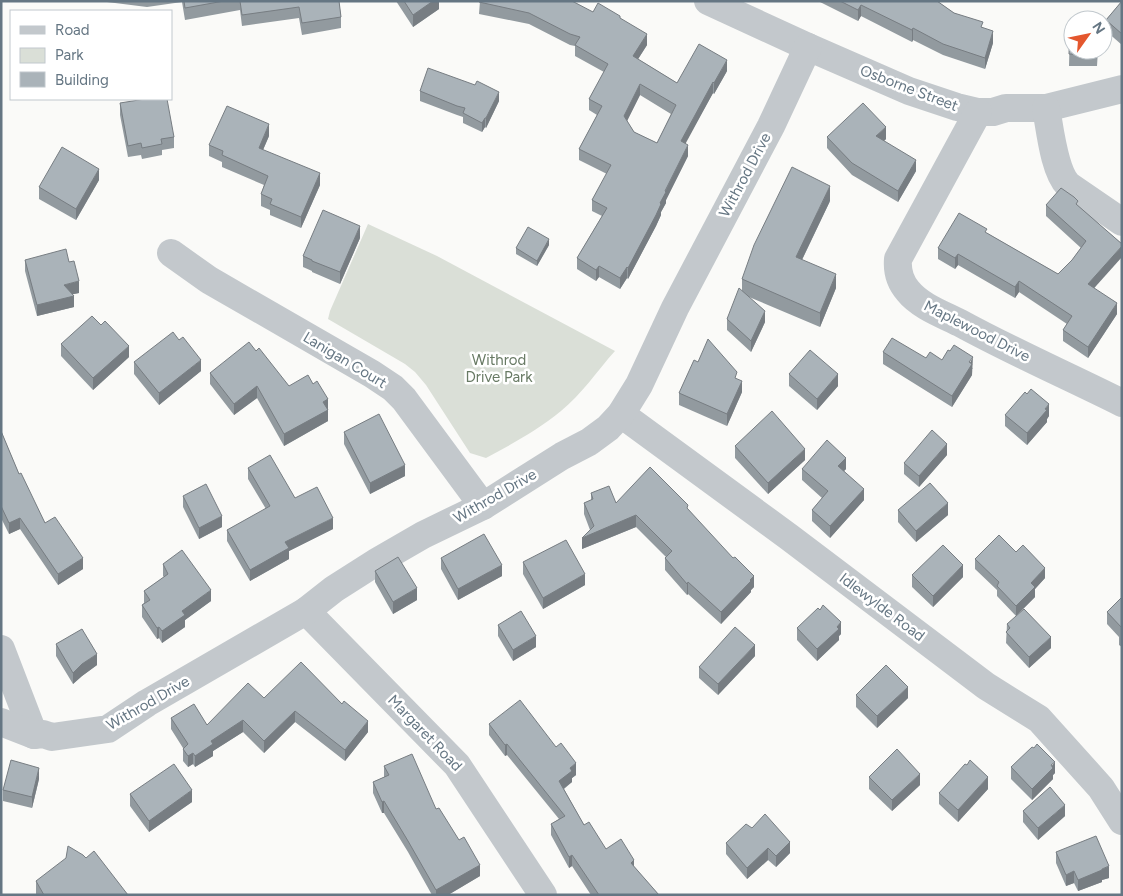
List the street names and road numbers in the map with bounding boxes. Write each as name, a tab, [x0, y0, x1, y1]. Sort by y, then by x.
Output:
street label: Osborne Street	[857, 61, 961, 115]
street label: Withrod Drive	[715, 130, 775, 220]
street label: Maplewood Drive	[921, 296, 1033, 366]
street label: Lanigan Court	[300, 328, 390, 392]
street label: Withrod Drive	[450, 465, 540, 527]
street label: Idlewylde Road	[836, 569, 928, 645]
street label: Withrod Drive	[103, 672, 193, 734]
street label: Margaret Road	[384, 691, 466, 775]

